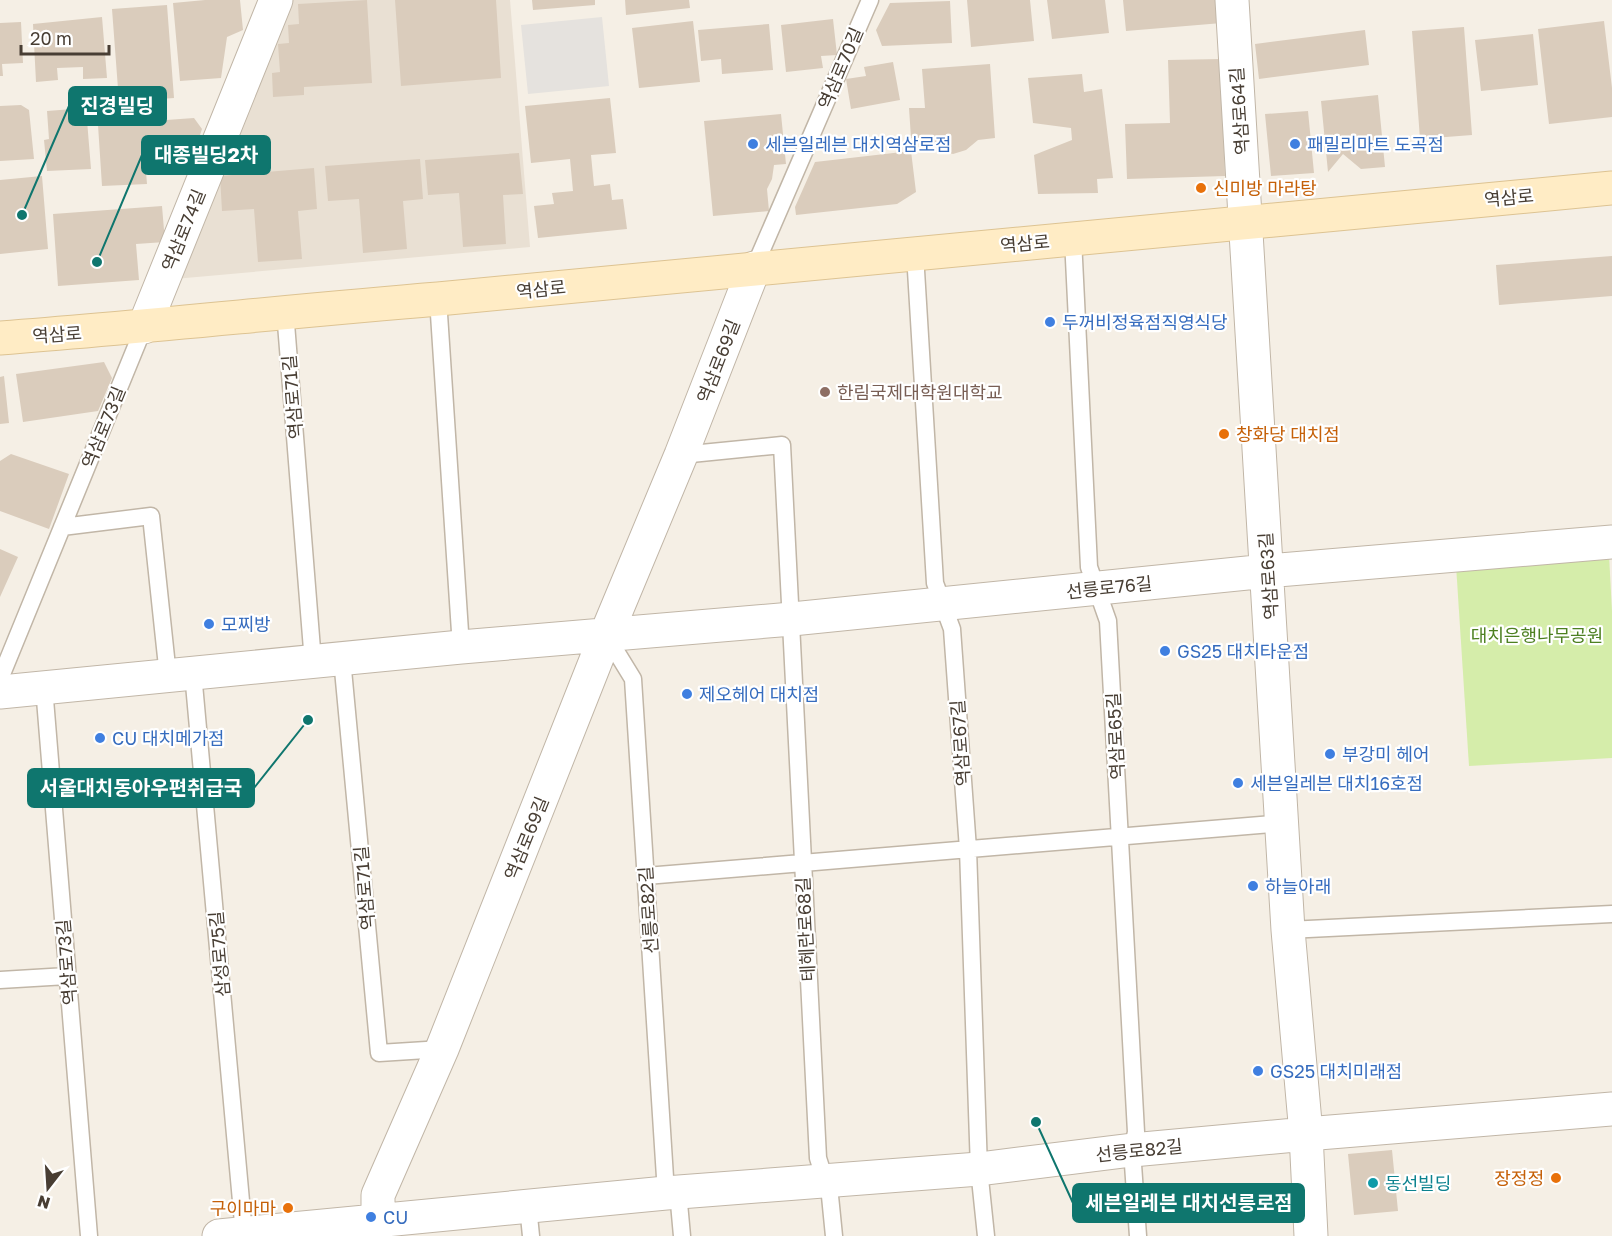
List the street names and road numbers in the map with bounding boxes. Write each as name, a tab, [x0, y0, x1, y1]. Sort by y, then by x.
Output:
street label: 역삼로70길	[813, 24, 867, 112]
street label: 역삼로64길	[1225, 66, 1253, 156]
street label: 역삼로	[1483, 184, 1535, 210]
street label: 역삼로74길	[157, 186, 209, 274]
street label: 역삼로	[999, 230, 1051, 256]
street label: 역삼로	[515, 275, 567, 303]
street label: 역삼로69길	[692, 316, 744, 406]
street label: 역삼로	[31, 321, 83, 347]
street label: 역삼로71길	[277, 354, 307, 440]
street label: 역삼로73길	[77, 383, 129, 471]
street label: 역삼로63길	[1254, 532, 1282, 620]
street label: 선릉로76길	[1065, 572, 1153, 602]
street label: 역삼로65길	[1102, 692, 1128, 780]
street label: 역삼로67길	[946, 699, 974, 787]
street label: 역삼로69길	[499, 793, 553, 883]
street label: 역삼로71길	[349, 845, 379, 931]
street label: 선릉로82길	[634, 866, 662, 954]
street label: 테헤란로68길	[791, 876, 819, 982]
street label: 삼성로75길	[204, 910, 234, 998]
street label: 역삼로73길	[51, 918, 81, 1006]
street label: 선릉로82길	[1094, 1134, 1184, 1166]

